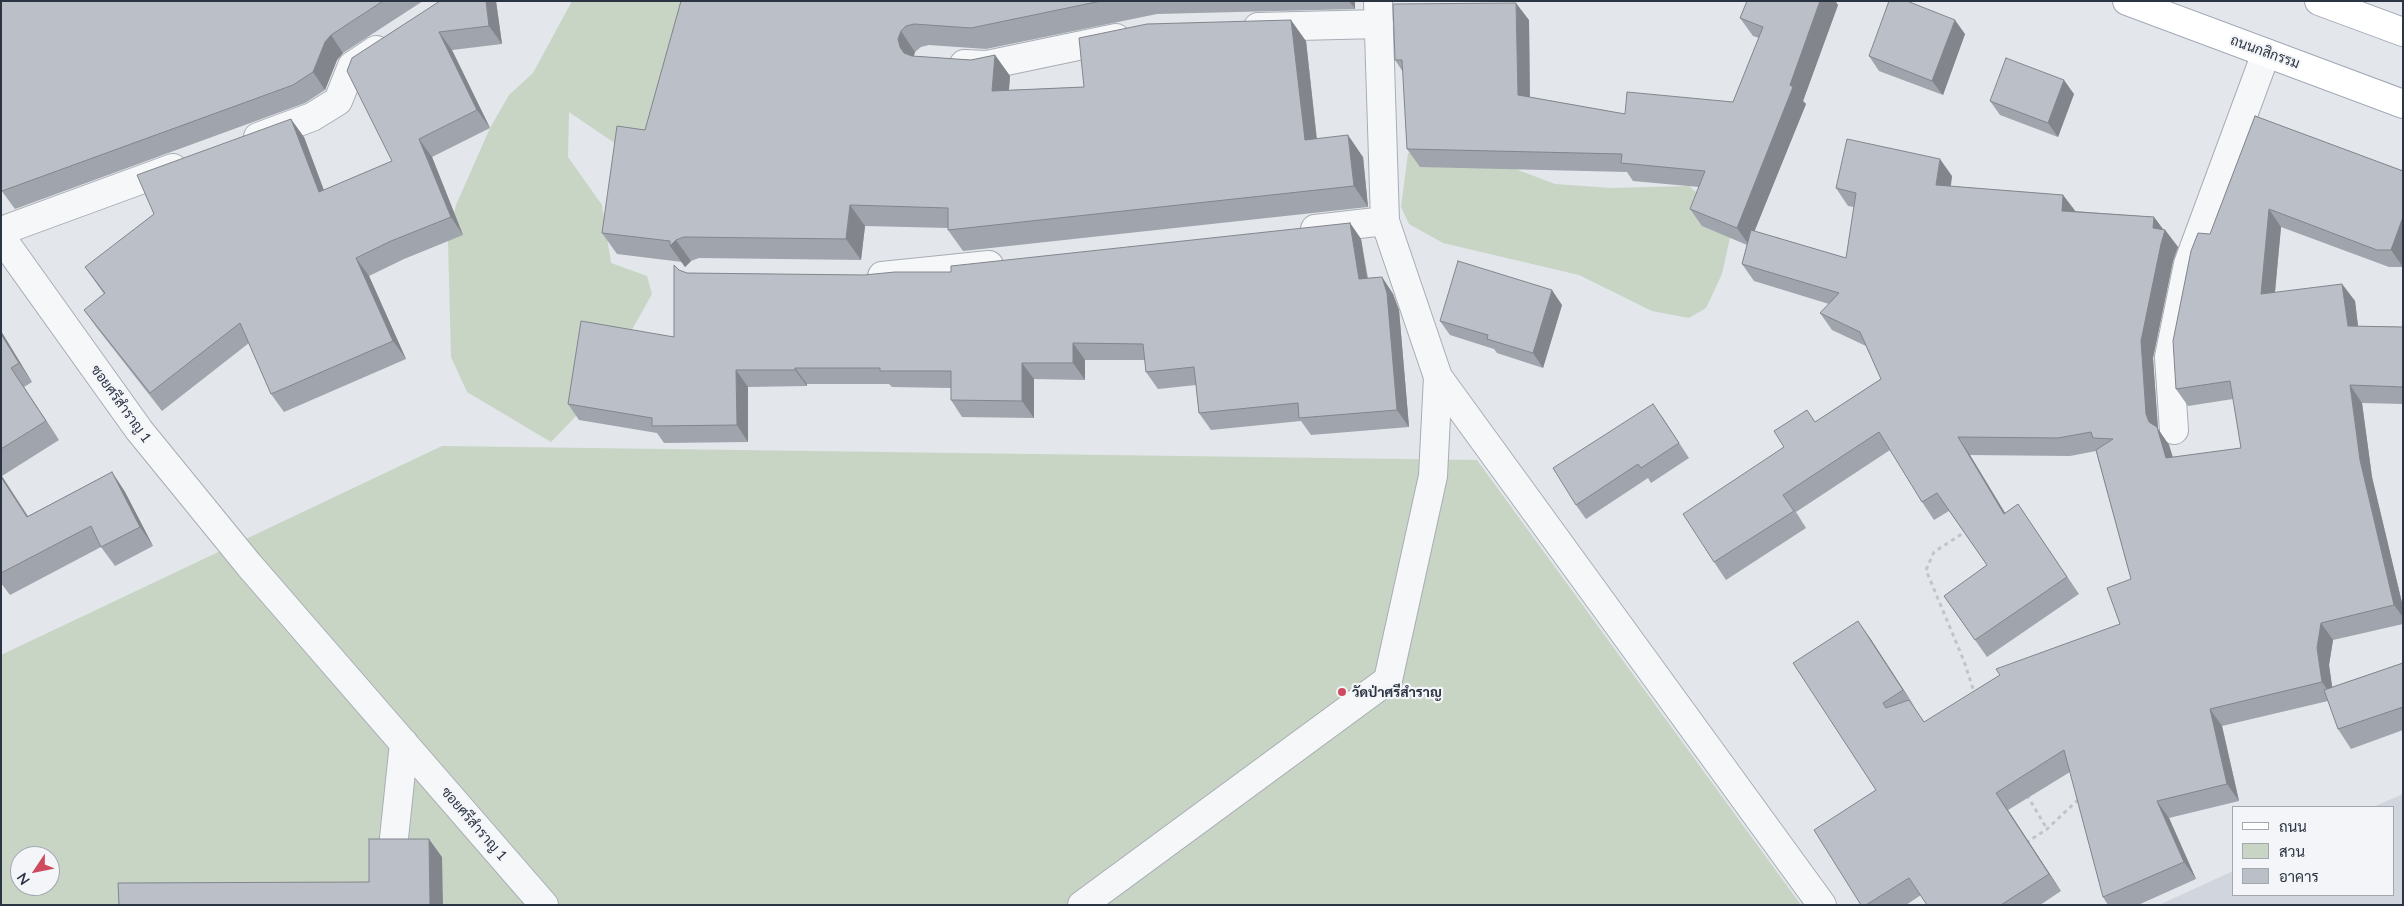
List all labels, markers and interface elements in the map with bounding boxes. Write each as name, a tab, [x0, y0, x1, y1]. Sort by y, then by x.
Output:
street label: ถนนกสิกรรม	[2228, 32, 2302, 72]
street label: ซอยศรีสำราญ 1	[87, 362, 155, 446]
place label: วัดป่าศรีสำราญ	[1352, 684, 1442, 700]
marker: วัดป่าศรีสำราญ	[1336, 686, 1348, 698]
street label: ซอยศรีสำราญ 1	[438, 784, 510, 864]
legend	[2232, 806, 2394, 896]
text: ถนน	[2279, 817, 2307, 835]
text: สวน	[2279, 842, 2305, 860]
north arrow	[10, 846, 60, 896]
text: อาคาร	[2279, 867, 2319, 885]
text: N	[13, 870, 33, 888]

